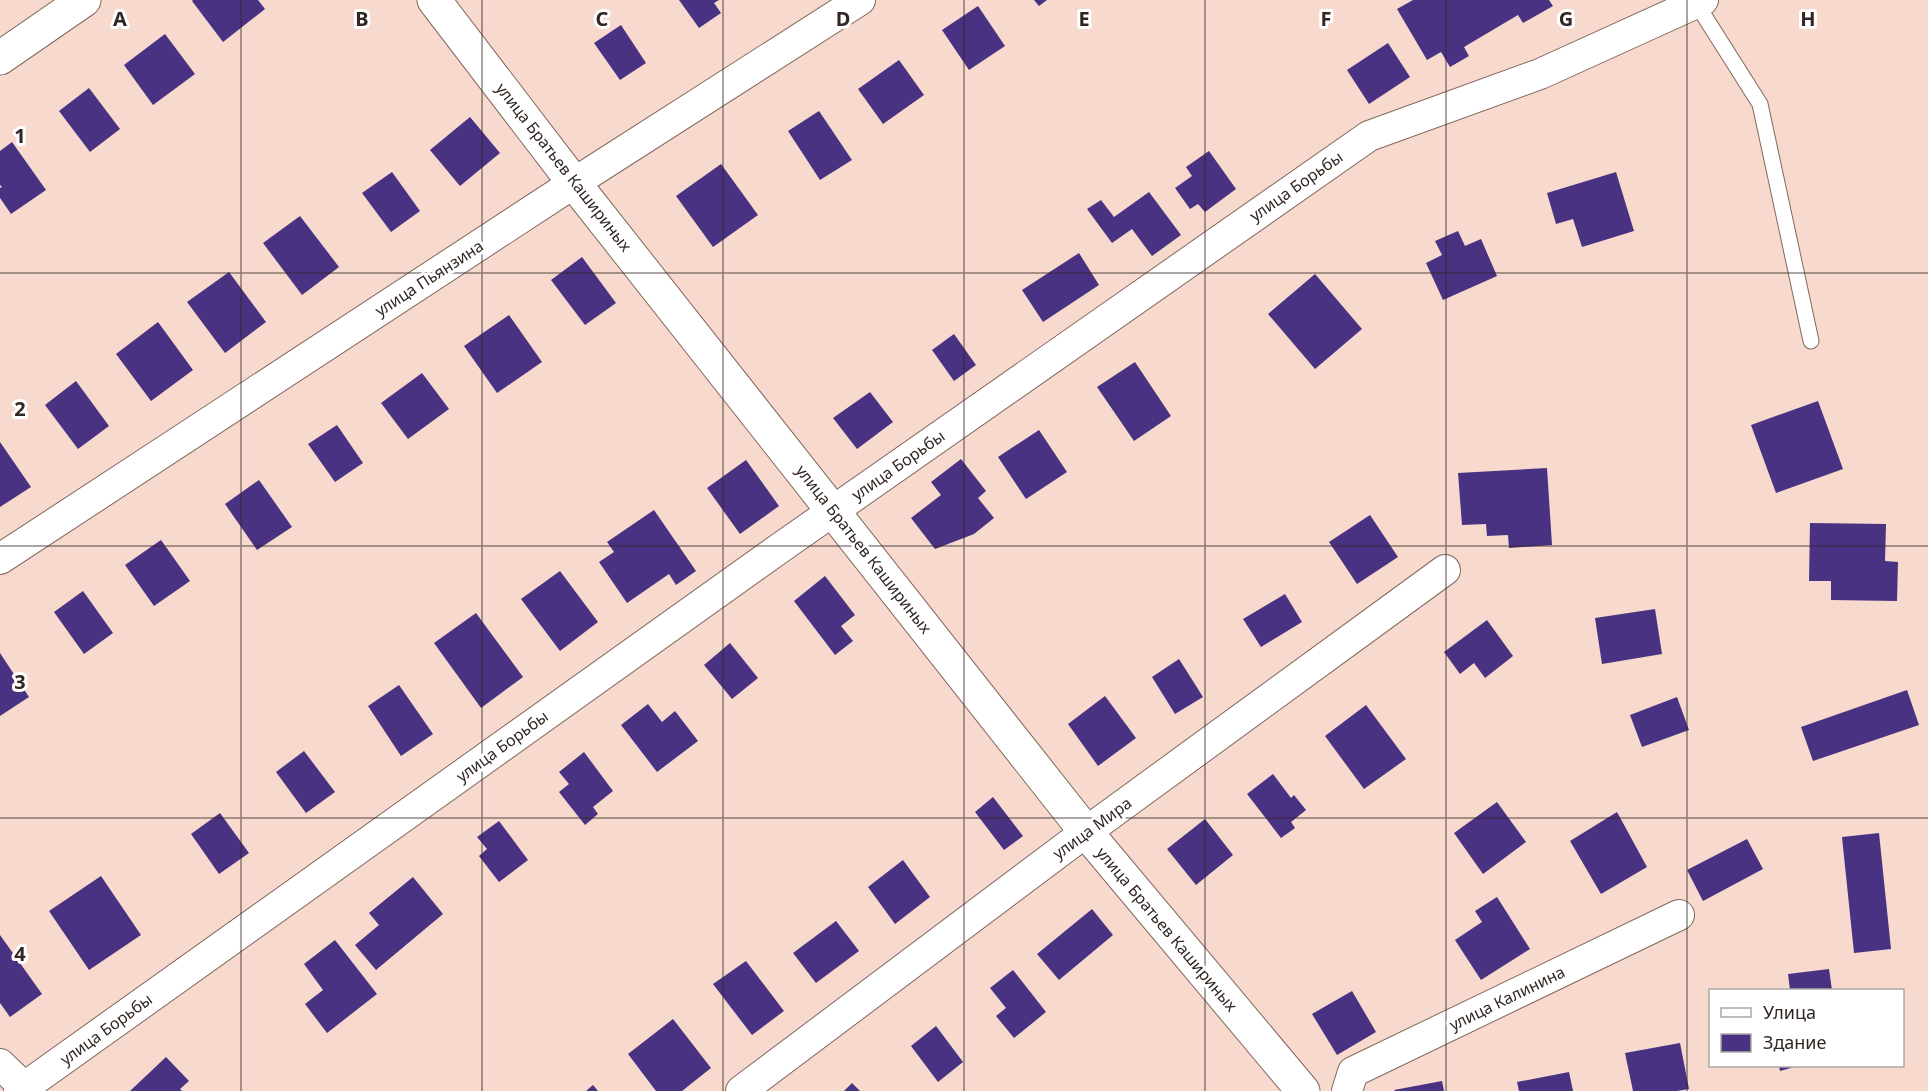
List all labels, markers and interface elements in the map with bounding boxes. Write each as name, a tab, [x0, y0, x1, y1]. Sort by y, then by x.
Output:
text: A	[113, 5, 127, 32]
text: B	[355, 5, 369, 32]
text: C	[596, 5, 609, 32]
text: D	[836, 5, 850, 32]
text: E	[1078, 5, 1090, 32]
text: F	[1321, 5, 1331, 32]
text: G	[1559, 5, 1573, 32]
text: H	[1800, 5, 1816, 32]
street label: улица Братьев Кашириных	[491, 78, 637, 257]
text: 1	[14, 122, 26, 149]
street label: улица Борьбы	[1245, 146, 1347, 226]
street label: улица Пьянзина	[371, 235, 487, 321]
text: 2	[14, 395, 26, 422]
street label: улица Борьбы	[847, 425, 949, 505]
street label: улица Братьев Кашириных	[791, 460, 937, 639]
text: 3	[14, 668, 26, 695]
street label: улица Борьбы	[451, 705, 553, 787]
street label: улица Мира	[1048, 792, 1136, 864]
street label: улица Братьев Кашириных	[1091, 842, 1243, 1017]
text: 4	[14, 940, 26, 967]
street label: улица Калинина	[1446, 960, 1568, 1036]
street label: улица Борьбы	[55, 988, 157, 1070]
legend	[1709, 989, 1904, 1067]
text: Улица	[1763, 1000, 1816, 1024]
text: Здание	[1763, 1030, 1827, 1054]

